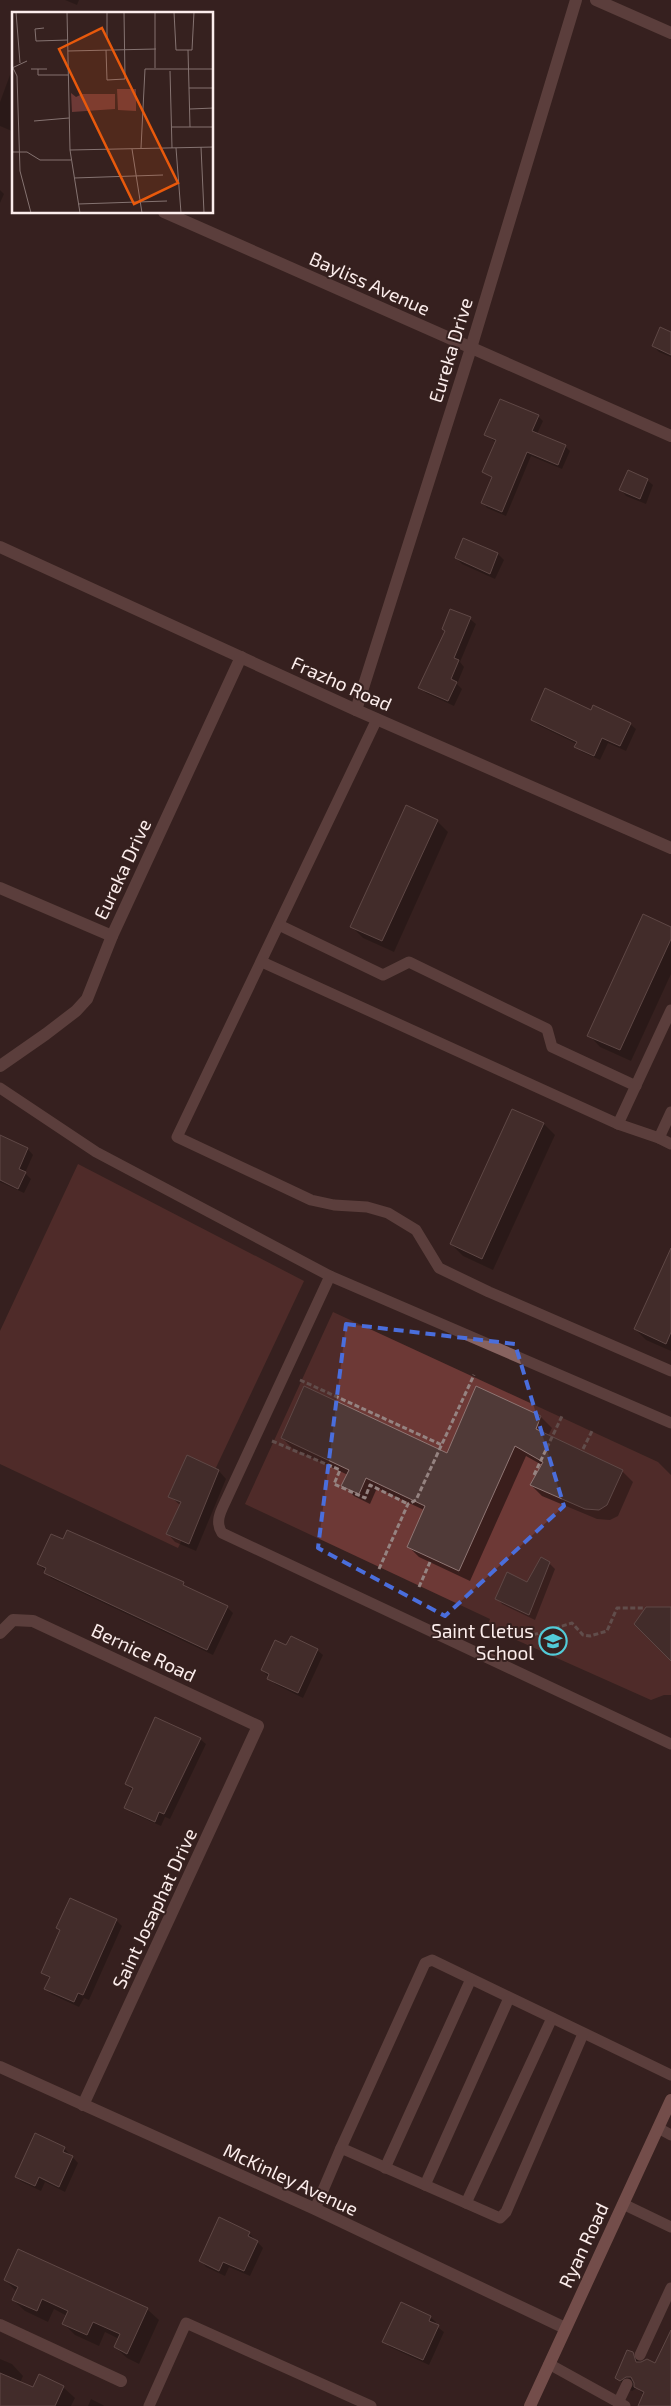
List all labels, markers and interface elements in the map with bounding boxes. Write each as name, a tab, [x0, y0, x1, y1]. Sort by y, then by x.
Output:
inset map	[12, 12, 214, 214]
street label: Bayliss Avenue	[306, 246, 434, 320]
street label: Eureka Drive	[423, 295, 477, 405]
street label: Frazho Road	[288, 651, 396, 715]
street label: Eureka Drive	[89, 815, 155, 923]
street label: Bernice Road	[88, 1618, 200, 1686]
place label: Saint Cletus School	[431, 1619, 534, 1664]
school or university icon: Saint Cletus School	[538, 1626, 568, 1656]
street label: Saint Josaphat Drive	[107, 1824, 201, 1992]
street label: McKinley Avenue	[220, 2138, 362, 2220]
street label: Ryan Road	[553, 2199, 613, 2291]

